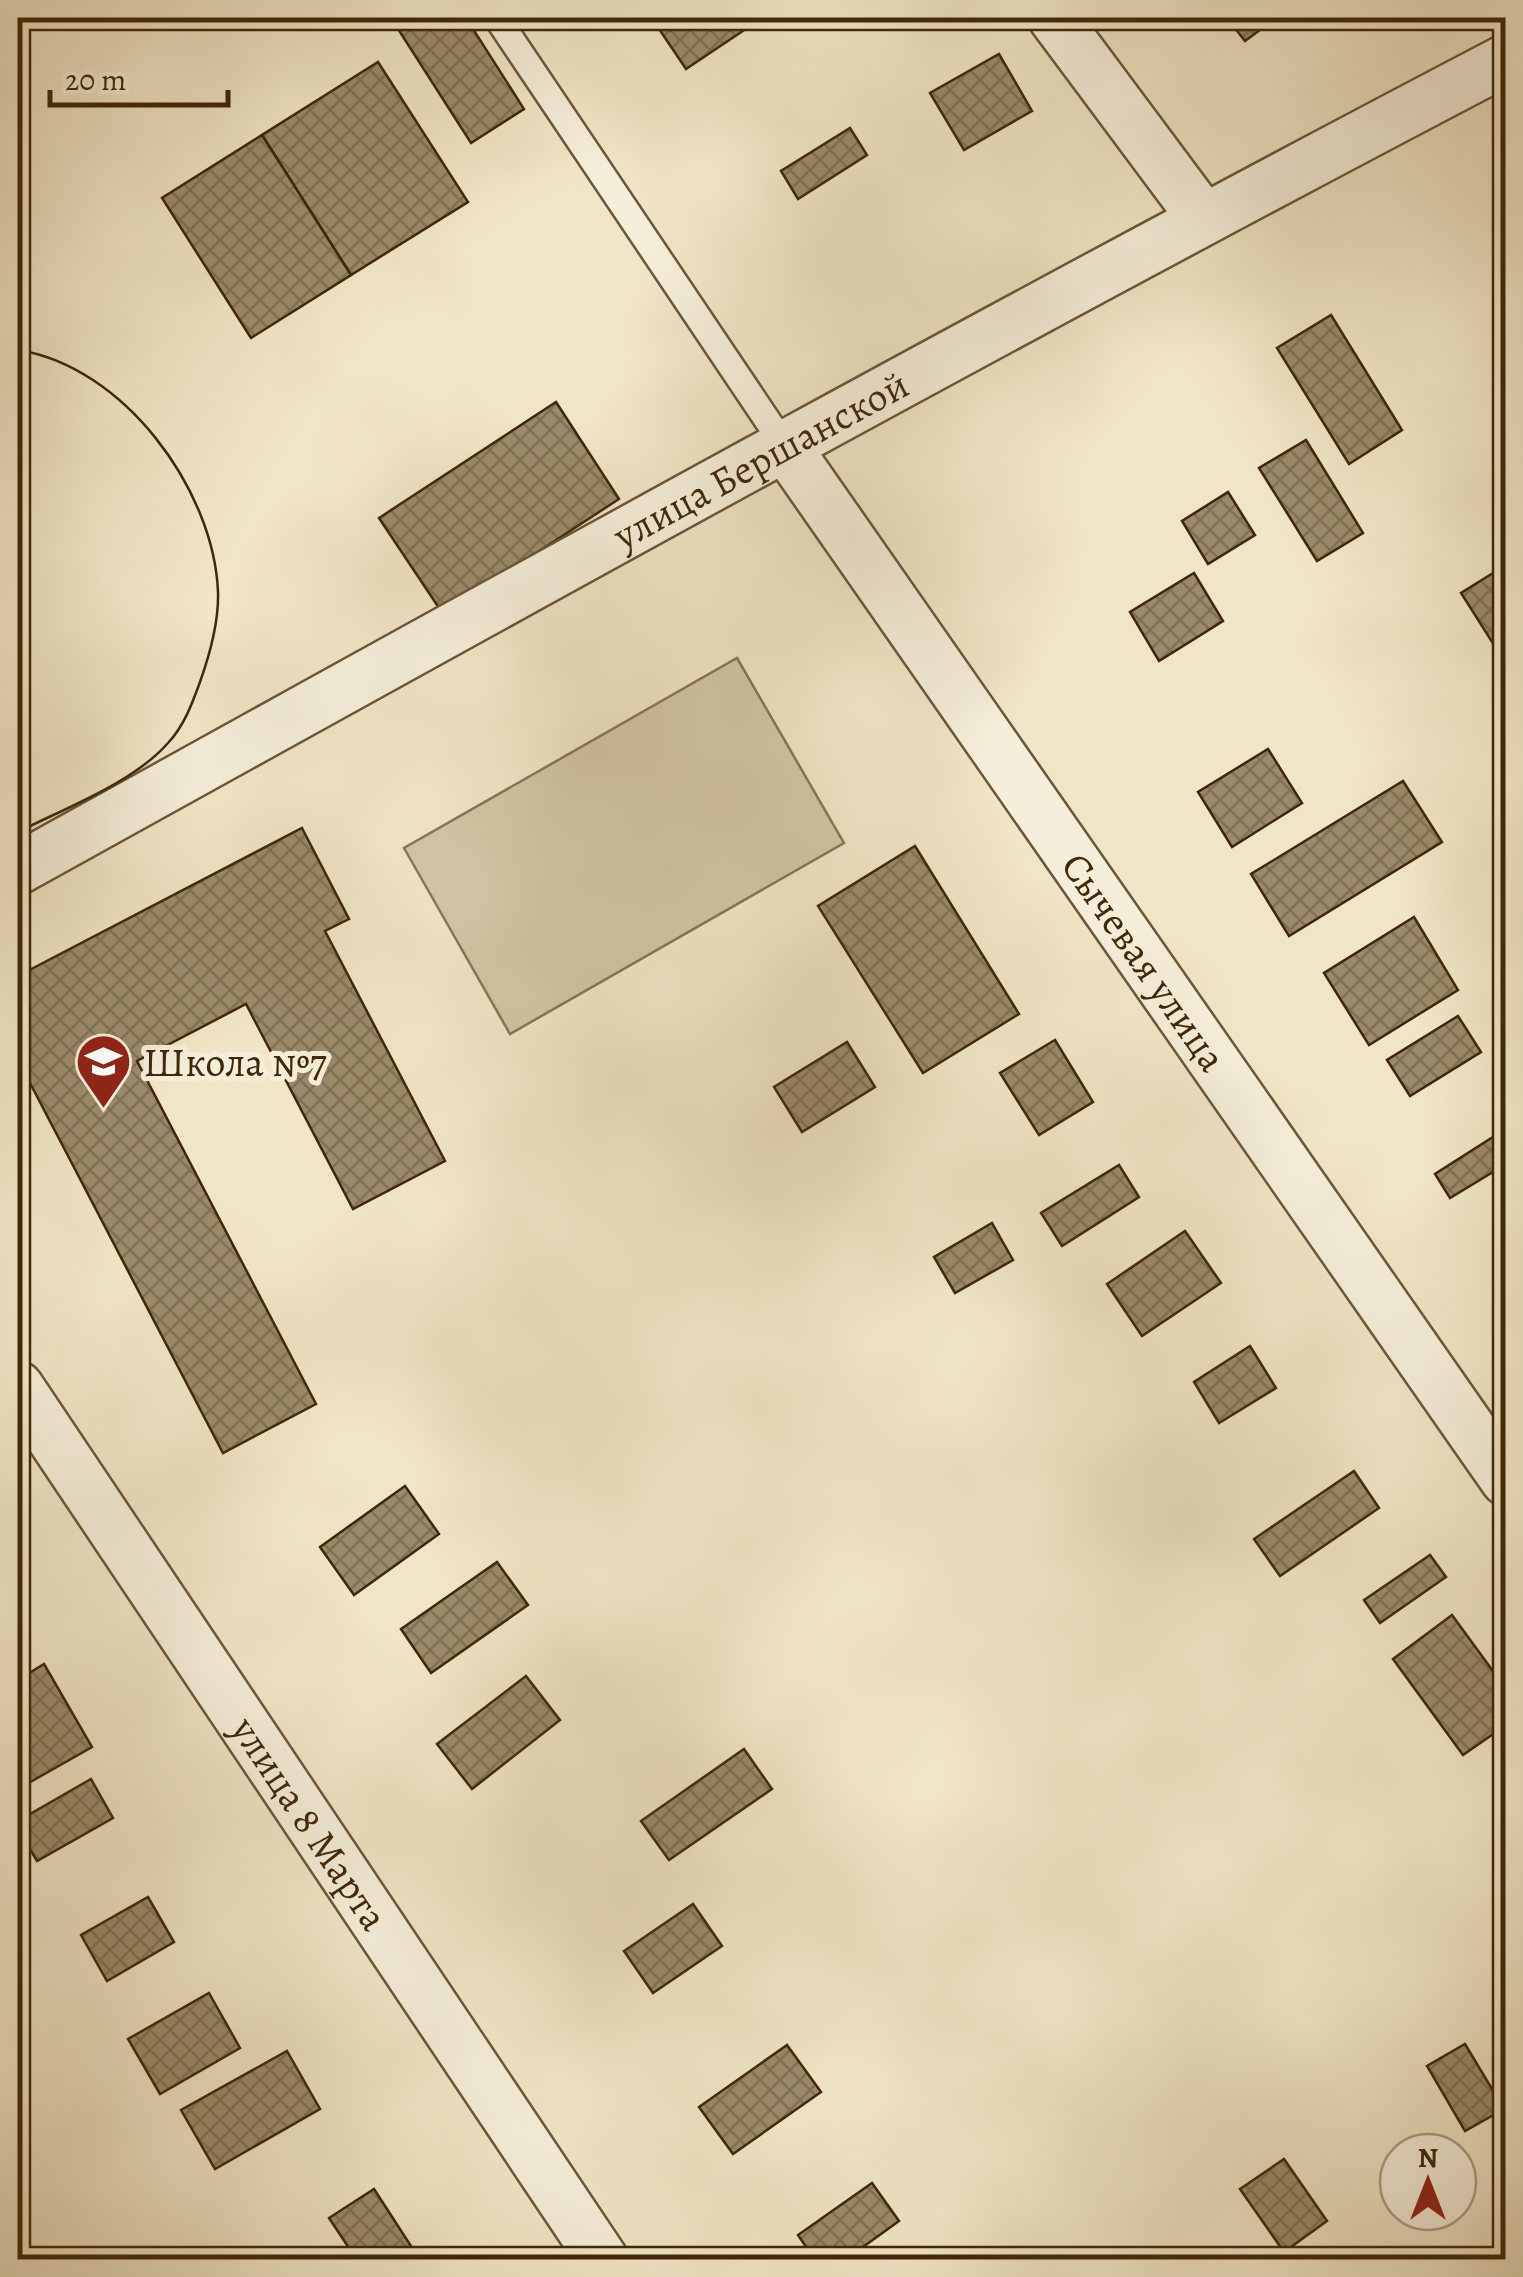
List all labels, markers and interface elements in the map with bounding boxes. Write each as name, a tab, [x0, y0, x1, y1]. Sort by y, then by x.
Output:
scale bar	[50, 45, 228, 107]
text: 20 m	[65, 60, 126, 100]
street label: улица Бершанской	[602, 357, 918, 563]
street label: Сычевая улица	[1049, 841, 1240, 1083]
school or university icon: Школа №7	[74, 1032, 134, 1111]
place label: Школа №7	[143, 1035, 327, 1090]
street label: улица 8 Марта	[218, 1705, 402, 1941]
north arrow	[1378, 2132, 1478, 2232]
text: N	[1418, 2139, 1438, 2177]

